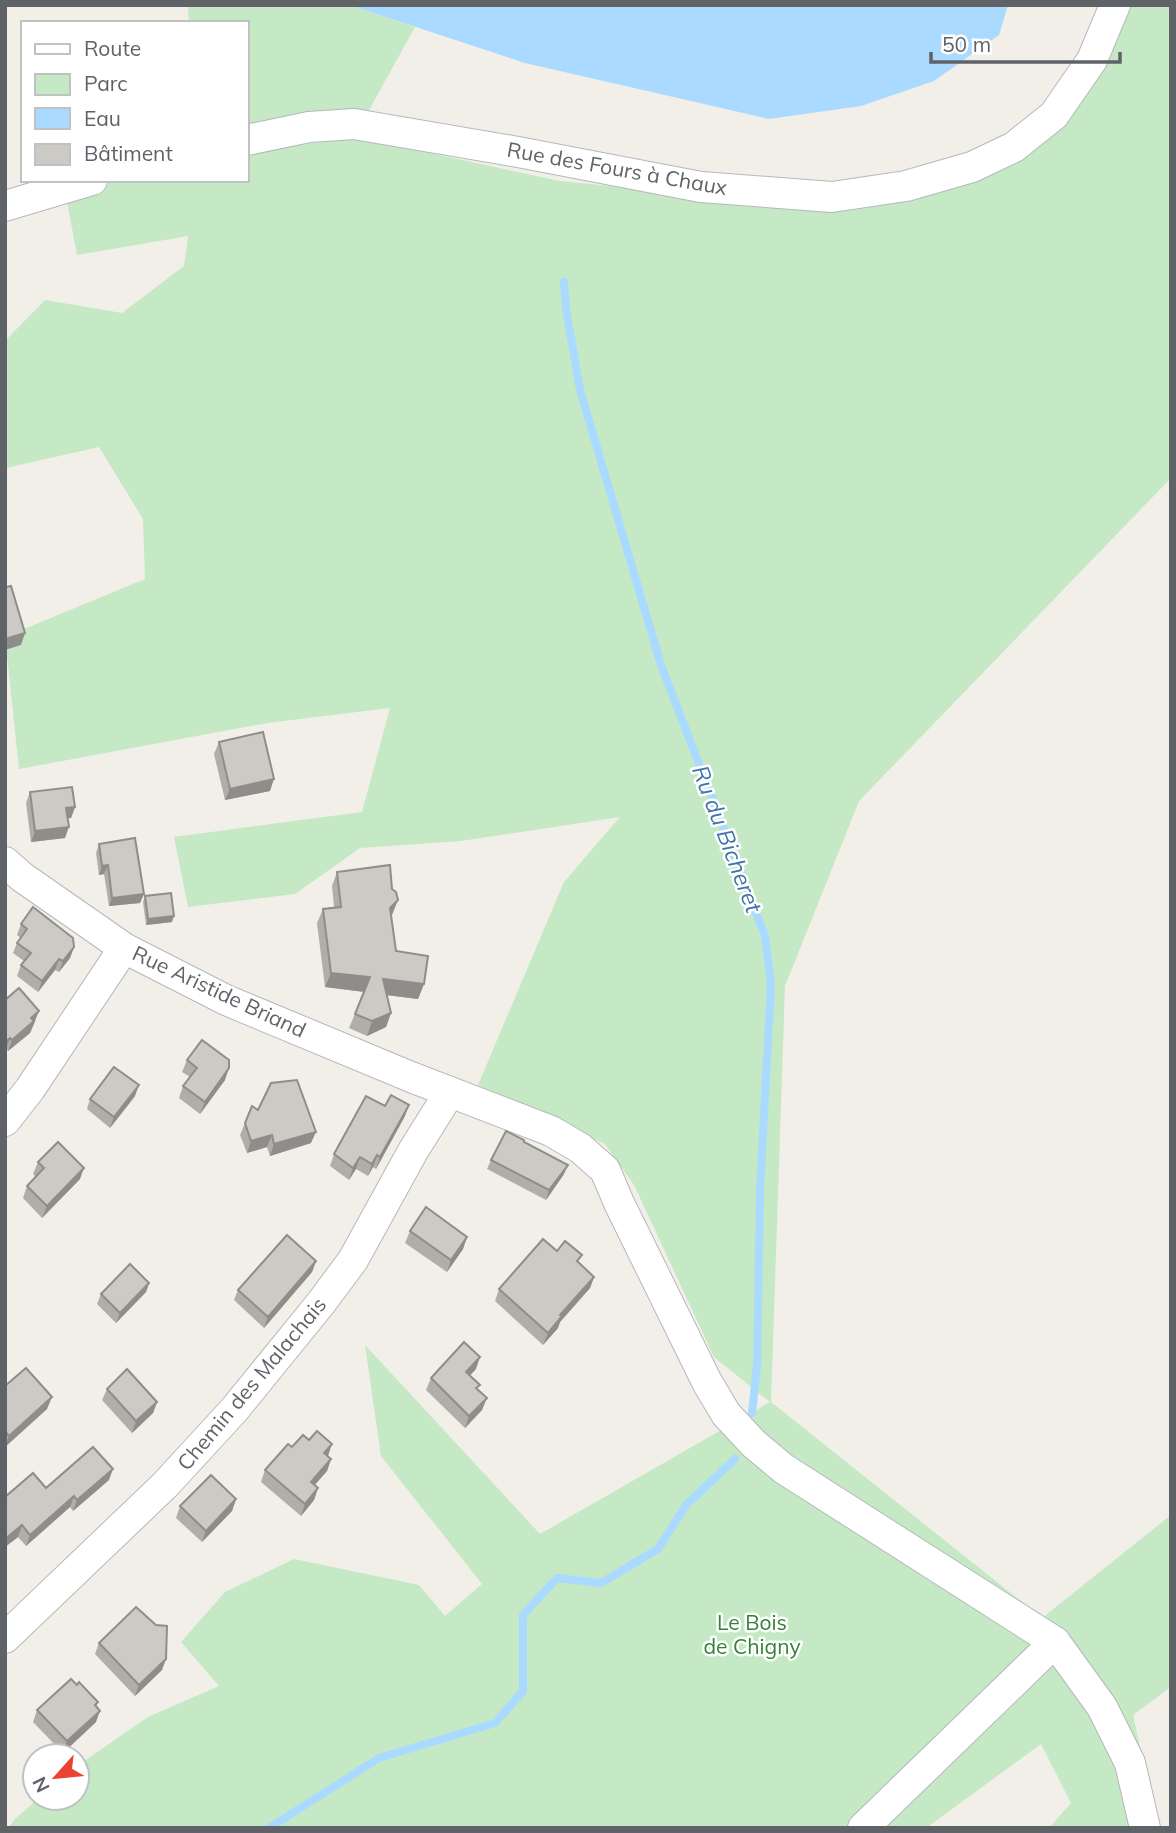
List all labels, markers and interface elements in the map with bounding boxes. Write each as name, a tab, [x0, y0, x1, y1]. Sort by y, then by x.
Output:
legend	[21, 21, 248, 182]
scale bar	[931, 21, 1120, 65]
text: 50 m	[942, 31, 991, 57]
text: Route	[84, 35, 141, 61]
text: Parc	[84, 70, 128, 96]
text: Eau	[84, 105, 121, 131]
street label: Rue des Fours à Chaux	[505, 136, 729, 200]
text: Bâtiment	[84, 140, 173, 166]
water label: Ru du Bicheret	[686, 761, 769, 917]
street label: Rue Aristide Briand	[129, 940, 310, 1043]
street label: Chemin des Malachais	[171, 1291, 331, 1475]
park label: Le Bois de Chigny	[703, 1609, 801, 1659]
north arrow	[21, 1742, 91, 1812]
text: N	[27, 1773, 55, 1797]

